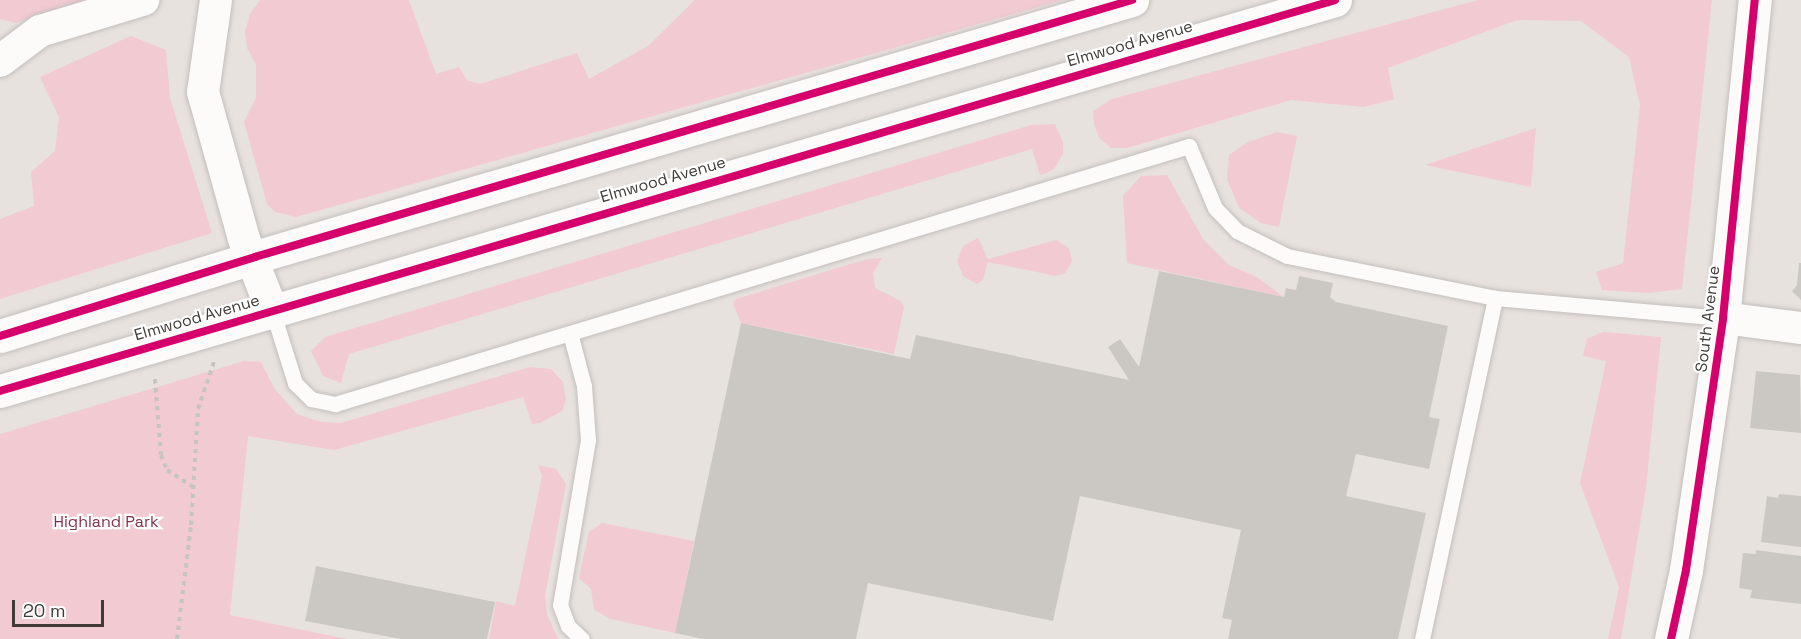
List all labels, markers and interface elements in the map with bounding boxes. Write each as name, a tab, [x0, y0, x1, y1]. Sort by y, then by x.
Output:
street label: Elmwood Avenue	[1065, 17, 1195, 71]
street label: Elmwood Avenue	[598, 153, 728, 207]
street label: South Avenue	[1692, 265, 1724, 373]
street label: Elmwood Avenue	[132, 291, 262, 345]
park label: Highland Park	[53, 512, 159, 532]
scale bar	[15, 588, 106, 626]
text: 20 m	[23, 599, 66, 622]

